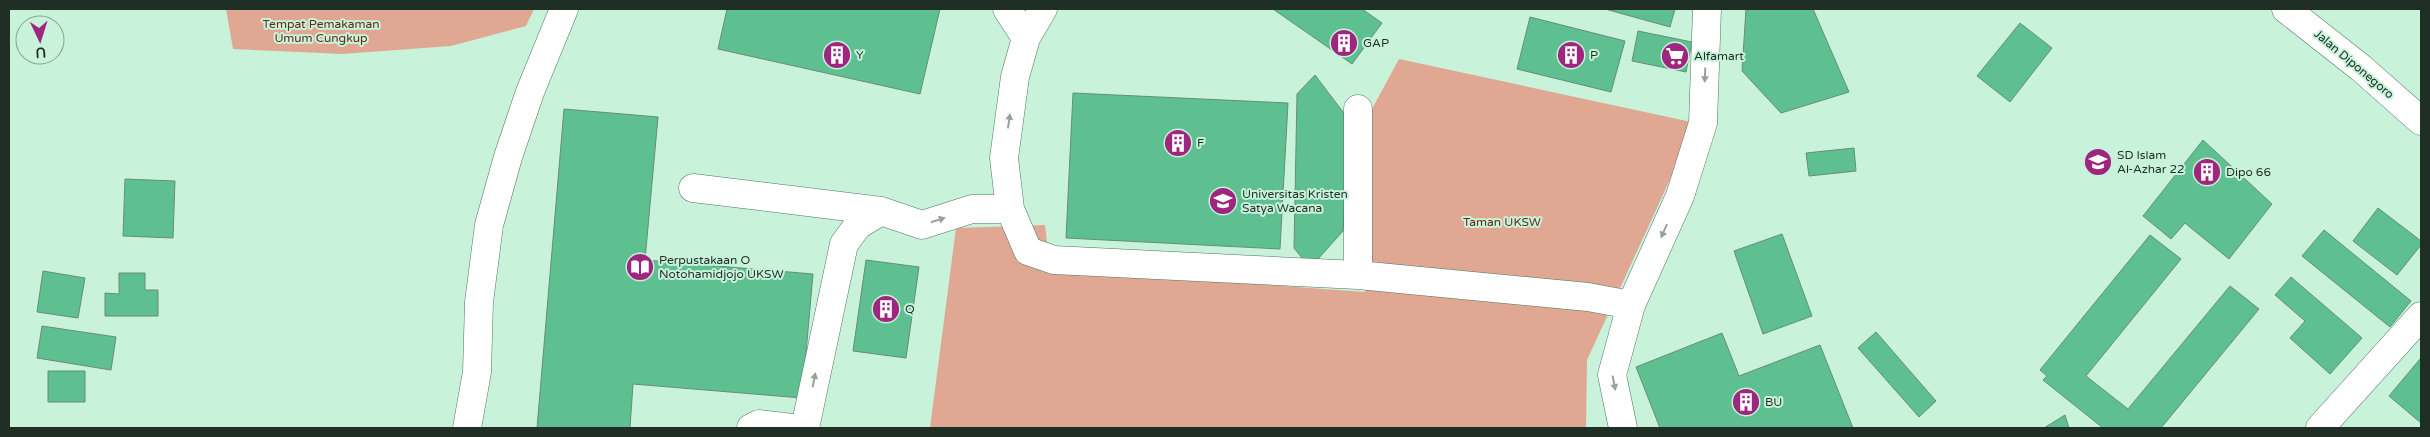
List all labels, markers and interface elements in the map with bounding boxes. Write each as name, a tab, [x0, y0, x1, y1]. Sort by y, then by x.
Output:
north arrow	[15, 15, 65, 65]
park label: Tempat Pemakaman Umum Cungkup	[263, 17, 379, 45]
street label: Jalan Diponegoro	[2311, 27, 2397, 101]
building icon: GAP	[1329, 28, 1359, 58]
place label: GAP	[1363, 36, 1389, 50]
building icon: Y	[822, 40, 852, 70]
building icon: P	[1556, 40, 1586, 70]
supermarket icon: Alfamart	[1660, 41, 1690, 71]
text: U	[35, 44, 47, 61]
place label: Y	[856, 48, 864, 62]
place label: P	[1590, 48, 1598, 62]
place label: Alfamart	[1694, 49, 1744, 63]
one-way arrow	[1700, 67, 1708, 83]
one-way arrow	[1005, 113, 1013, 129]
building icon: F	[1163, 128, 1193, 158]
place label: F	[1197, 136, 1204, 150]
school or university icon: SD Islam Al-Azhar 22	[2083, 147, 2113, 177]
place label: SD Islam Al-Azhar 22	[2117, 148, 2185, 176]
building icon: Dipo 66	[2192, 157, 2222, 187]
place label: Dipo 66	[2226, 165, 2271, 179]
school or university icon: Universitas Kristen Satya Wacana	[1208, 186, 1238, 216]
place label: Universitas Kristen Satya Wacana	[1242, 187, 1348, 215]
one-way arrow	[930, 215, 945, 223]
park label: Taman UKSW	[1463, 215, 1541, 229]
one-way arrow	[1660, 224, 1668, 238]
library icon: Perpustakaan O Notohamidjojo UKSW	[625, 252, 655, 282]
place label: Perpustakaan O Notohamidjojo UKSW	[659, 253, 784, 281]
building icon: Q	[871, 294, 901, 324]
place label: Q	[905, 302, 915, 316]
one-way arrow	[810, 373, 818, 388]
one-way arrow	[1610, 376, 1618, 391]
building icon: BU	[1731, 387, 1761, 417]
place label: BU	[1765, 395, 1782, 409]

